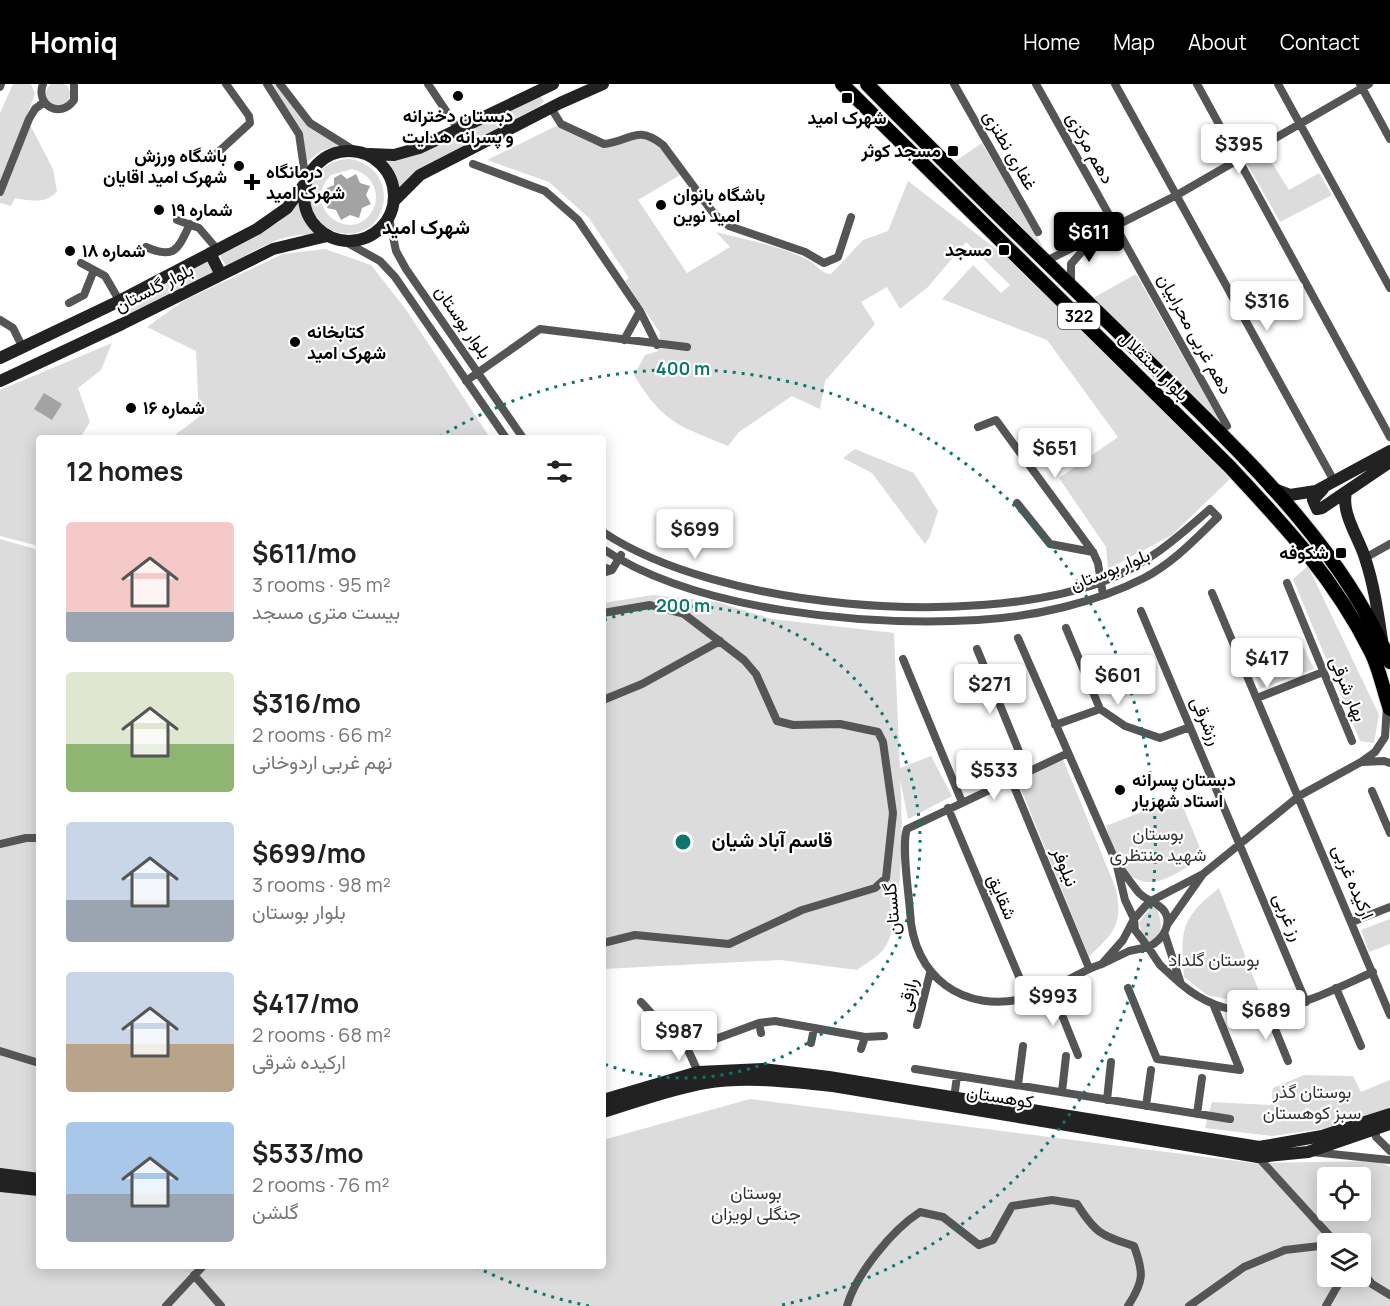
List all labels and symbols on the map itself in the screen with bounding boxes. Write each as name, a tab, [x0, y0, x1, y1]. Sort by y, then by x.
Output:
marker: دبستان دخترانه و پسرانه هدایت	[451, 89, 465, 103]
marker: شهرک امید	[840, 91, 854, 105]
place label: دبستان دخترانه و پسرانه هدایت	[402, 103, 514, 149]
place label: شهرک امید	[807, 105, 887, 129]
street label: غفاری نطنزی	[978, 105, 1043, 194]
street label: دهم مرکزی	[1060, 107, 1120, 188]
pin: $395	[1203, 124, 1275, 175]
place label: مسجد کوثر	[860, 138, 941, 162]
place label: باشگاه ورزش شهرک امید اقایان	[103, 143, 227, 188]
marker: مسجد کوثر	[946, 144, 960, 158]
marker: باشگاه ورزش شهرک امید اقایان	[232, 159, 246, 173]
place label: درمانگاه شهرک امید	[266, 159, 345, 204]
marker: درمانگاه شهرک امید	[243, 173, 261, 191]
place label: باشگاه بانوان امید نوین	[673, 182, 765, 227]
place label: شماره ۱۹	[171, 197, 233, 221]
marker: باشگاه بانوان امید نوین	[654, 198, 668, 212]
marker: شماره ۱۹	[152, 203, 166, 217]
pin: $611	[1053, 212, 1125, 263]
district label: شهرک امید	[382, 213, 470, 240]
place label: مسجد	[945, 237, 992, 261]
place label: شماره ۱۸	[82, 238, 146, 262]
marker: مسجد	[997, 243, 1011, 257]
marker: شماره ۱۸	[63, 244, 77, 258]
street label: بلوار گلستان	[110, 257, 197, 317]
street label: دهم غربی محرابیان	[1152, 269, 1239, 399]
street label: بلوار بوستان	[430, 280, 498, 363]
pin: $316	[1231, 281, 1303, 332]
road number: 322	[1058, 303, 1100, 329]
place label: کتابخانه شهرک امید	[307, 319, 386, 364]
street label: بلوار استقلال	[1115, 325, 1195, 405]
marker: کتابخانه شهرک امید	[288, 335, 302, 349]
text: 400 m	[656, 356, 710, 380]
place label: شماره ۱۶	[143, 395, 205, 419]
marker: شماره ۱۶	[124, 401, 138, 415]
pin: $651	[1019, 428, 1091, 479]
pin: $699	[659, 509, 731, 560]
place label: شکوفه	[1279, 540, 1329, 564]
street label: بلوار بوستان	[1066, 542, 1153, 596]
marker: شکوفه	[1334, 546, 1348, 560]
text: 200 m	[656, 593, 710, 617]
pin: $417	[1231, 638, 1303, 689]
street label: بهار شرقی	[1325, 652, 1373, 725]
pin: $601	[1082, 655, 1154, 706]
pin: $271	[954, 664, 1026, 715]
street label: رزشرقی	[1186, 693, 1228, 749]
pin: $533	[958, 750, 1030, 801]
place label: دبستان پسرانه استاد شهريار	[1131, 767, 1236, 812]
marker: دبستان پسرانه استاد شهريار	[1113, 783, 1127, 797]
park label: بوستان شهید منتظری	[1110, 821, 1206, 866]
district label: قاسم آباد شیان	[711, 826, 833, 853]
centre of rings	[673, 832, 693, 852]
street label: ارکیده غربی	[1327, 840, 1380, 923]
street label: نیلوفر	[1047, 842, 1085, 890]
street label: شقایق	[983, 870, 1023, 923]
street label: گلستان	[877, 882, 905, 936]
street label: رز غربی	[1268, 889, 1310, 944]
park label: بوستان گلداد	[1169, 947, 1259, 971]
street label: رازقی	[892, 976, 923, 1014]
pin: $993	[1017, 976, 1089, 1027]
pin: $689	[1230, 990, 1302, 1041]
pin: $987	[643, 1011, 715, 1062]
street label: کوهستان	[965, 1079, 1035, 1113]
park label: بوستان گذر سبز کوهستان	[1263, 1079, 1361, 1124]
park label: بوستان جنگلی لویزان	[711, 1180, 801, 1225]

